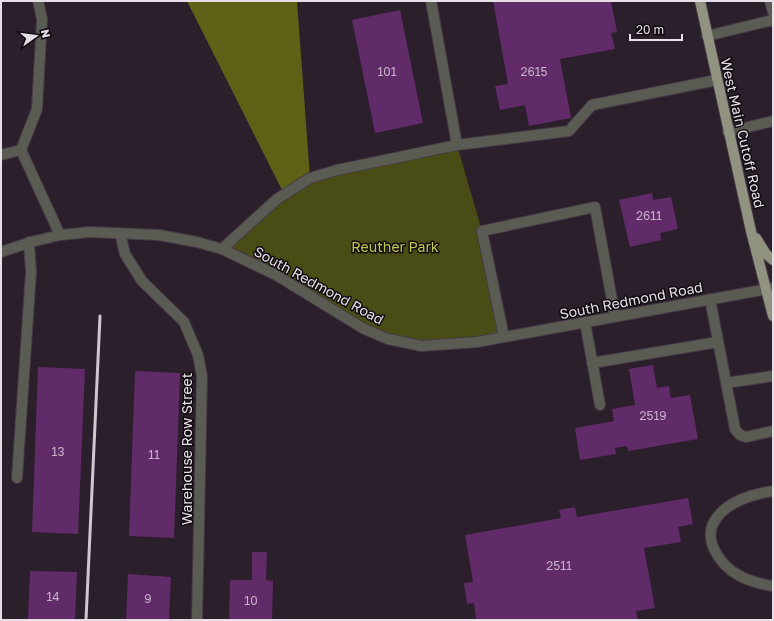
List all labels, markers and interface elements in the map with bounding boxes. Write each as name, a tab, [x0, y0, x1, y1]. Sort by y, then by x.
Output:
north arrow	[16, 16, 56, 56]
scale bar	[630, 16, 682, 42]
text: 20 m	[636, 22, 664, 37]
text: N	[39, 28, 54, 39]
street label: West Main Cutoff Road	[717, 56, 769, 210]
house number: 101	[377, 64, 397, 79]
house number: 2615	[520, 64, 548, 79]
house number: 2611	[636, 208, 662, 223]
park label: Reuther Park	[351, 238, 439, 255]
street label: South Redmond Road	[251, 242, 387, 328]
street label: South Redmond Road	[558, 278, 704, 322]
street label: Warehouse Row Street	[178, 373, 195, 525]
house number: 2519	[639, 408, 667, 423]
house number: 13	[52, 444, 64, 459]
house number: 11	[148, 447, 160, 462]
house number: 2511	[546, 558, 572, 573]
house number: 14	[46, 589, 60, 604]
house number: 9	[144, 591, 152, 606]
house number: 10	[244, 593, 258, 608]

